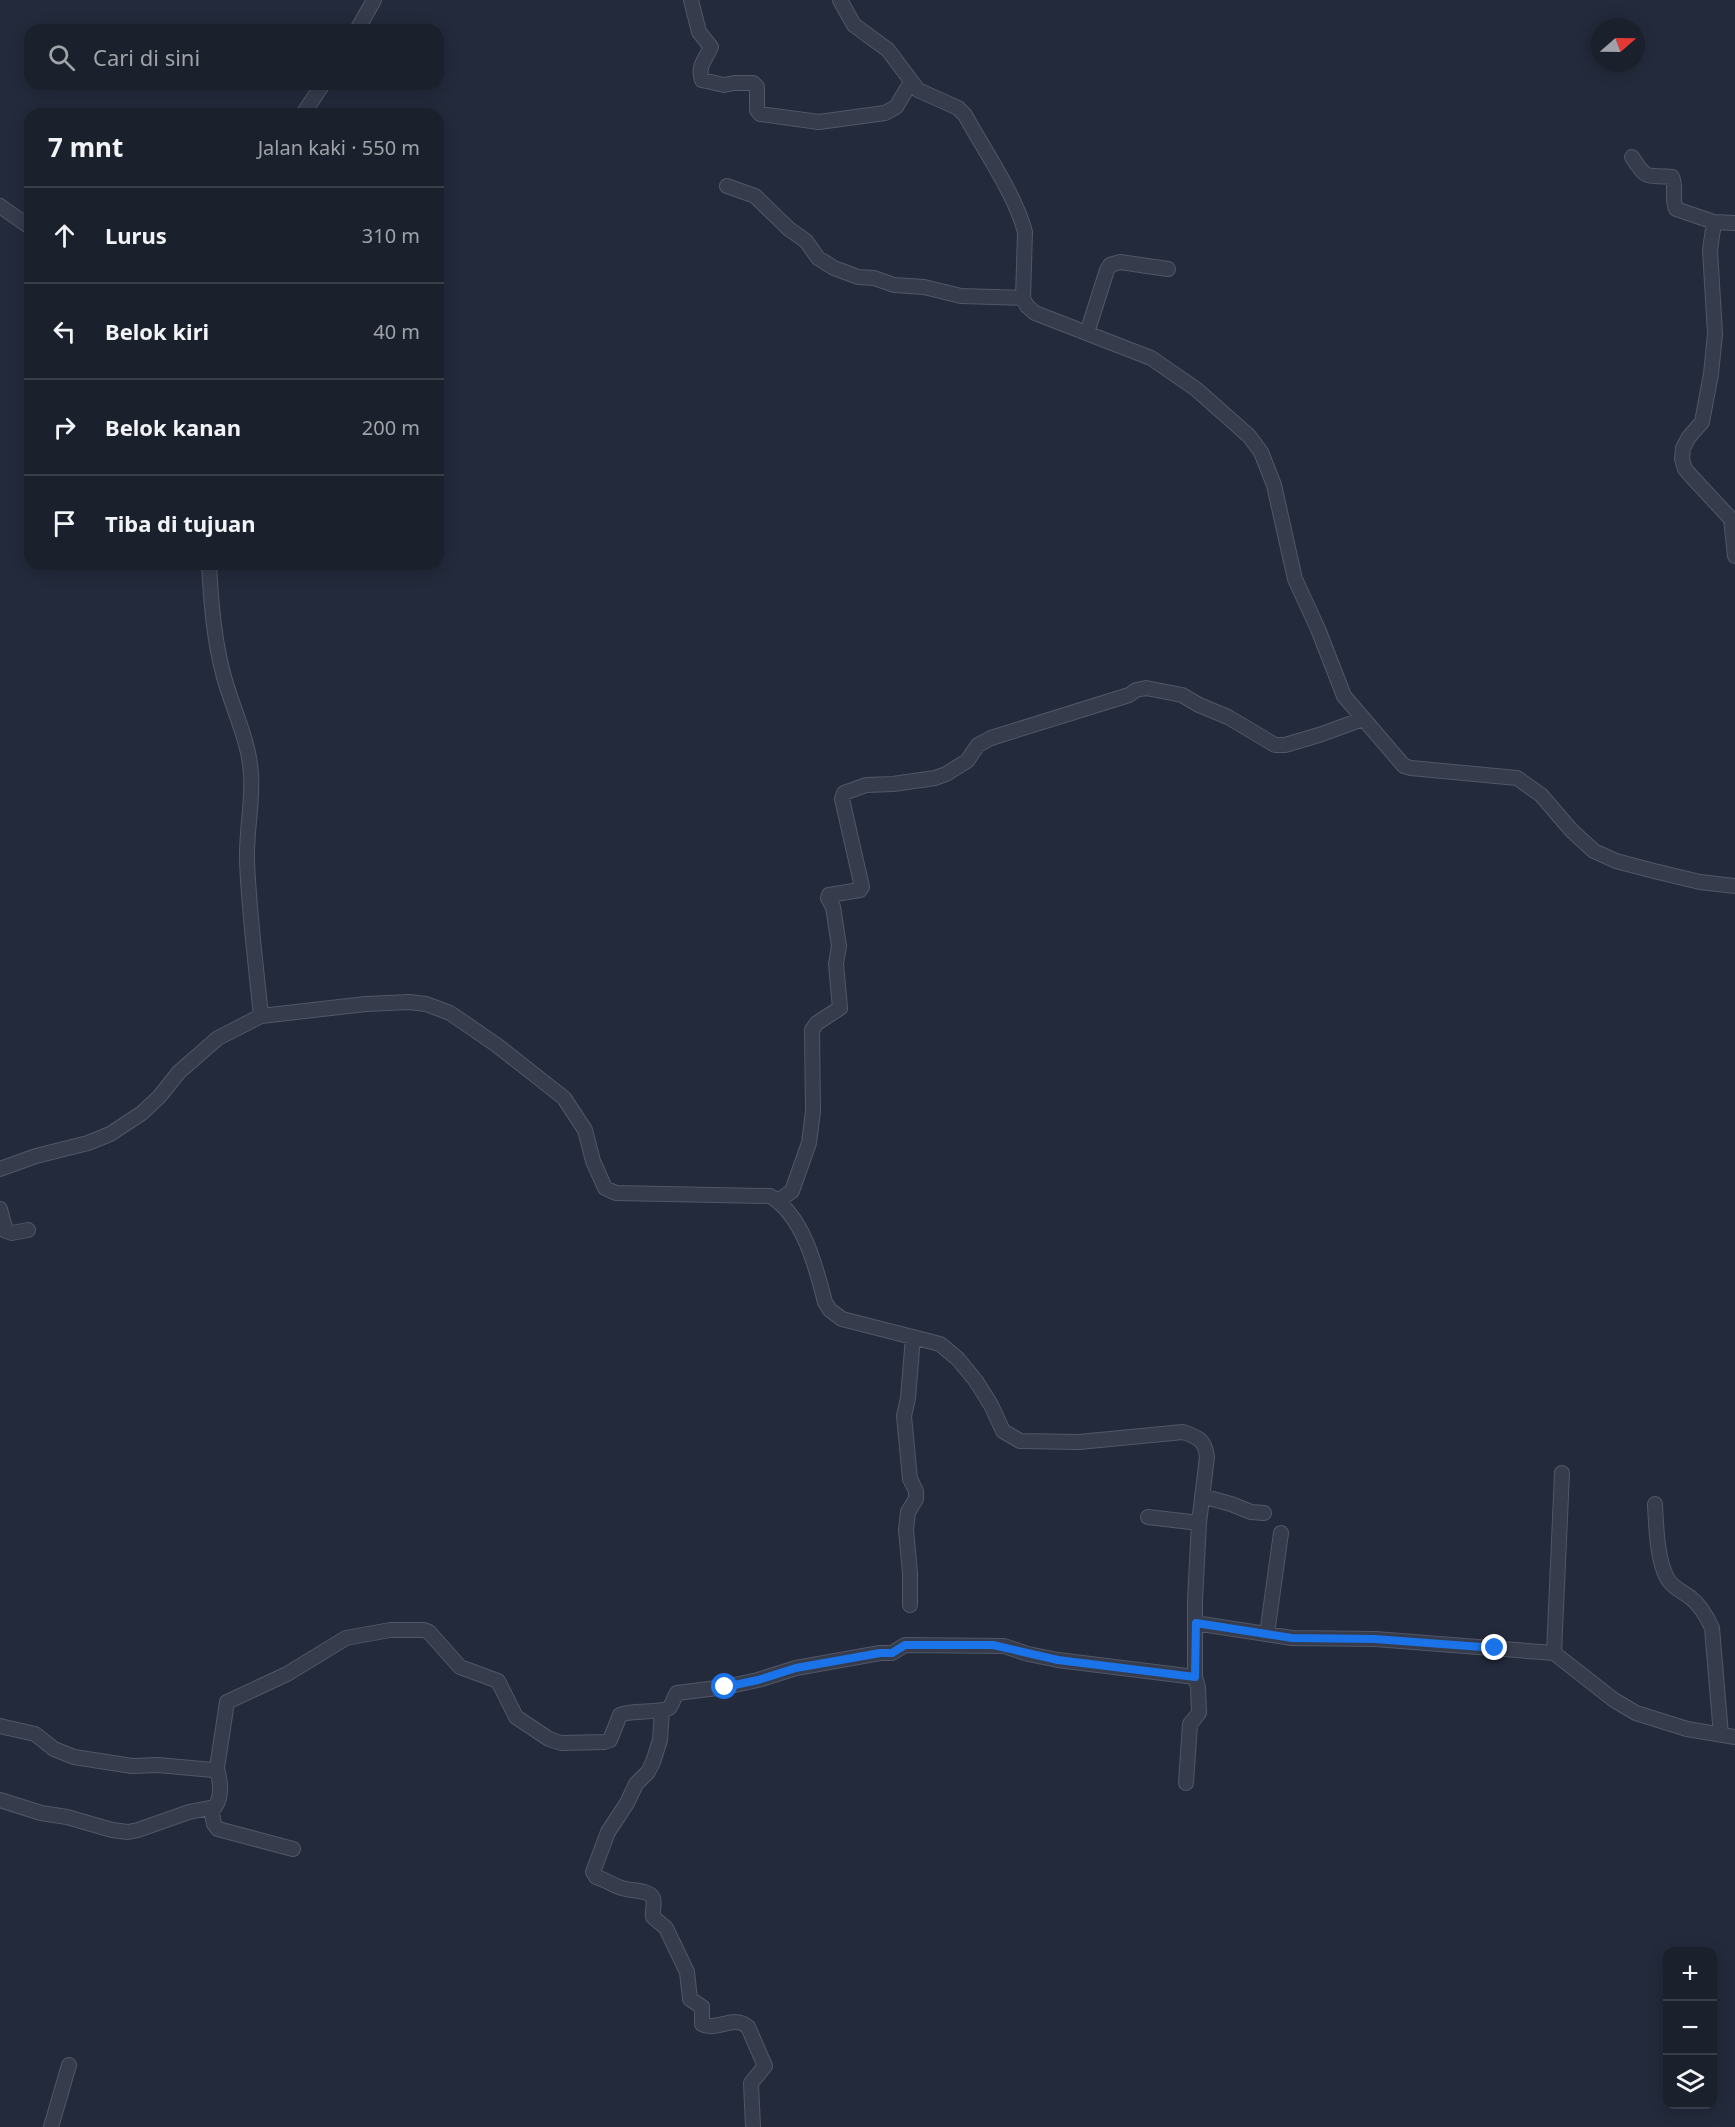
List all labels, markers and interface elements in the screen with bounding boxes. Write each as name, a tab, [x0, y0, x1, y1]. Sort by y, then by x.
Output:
north arrow	[1591, 18, 1645, 72]
search box	[24, 24, 444, 90]
icon: search	[45, 41, 78, 74]
text: Cari di sini	[93, 42, 200, 72]
text: 7 mnt	[48, 129, 123, 165]
text: Jalan kaki · 550 m	[258, 134, 420, 161]
icon: ahead	[48, 219, 81, 252]
text: Lurus	[105, 220, 167, 250]
text: 310 m	[362, 222, 420, 249]
icon: left	[48, 315, 81, 348]
text: Belok kiri	[105, 316, 209, 346]
text: 40 m	[373, 318, 420, 345]
icon: right	[48, 411, 81, 444]
text: Belok kanan	[105, 412, 241, 442]
text: 200 m	[362, 414, 420, 441]
icon: arrive	[48, 507, 81, 540]
text: Tiba di tujuan	[105, 508, 255, 538]
route end	[1481, 1634, 1507, 1660]
route start	[711, 1673, 737, 1699]
map controls	[1663, 1947, 1717, 2109]
button: +	[1663, 1947, 1717, 2001]
button: −	[1663, 2001, 1717, 2055]
button: layers	[1663, 2055, 1717, 2109]

